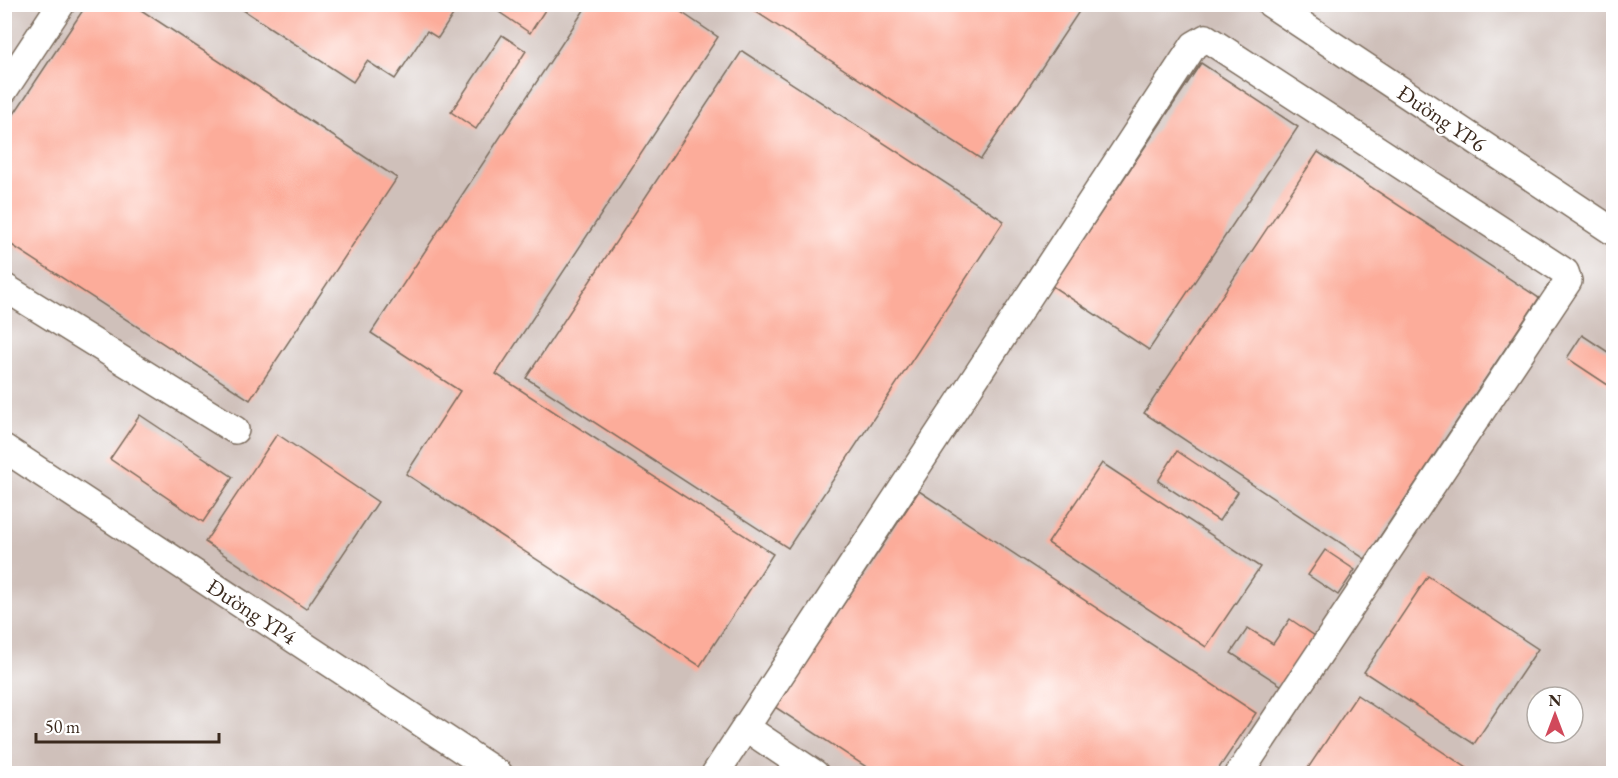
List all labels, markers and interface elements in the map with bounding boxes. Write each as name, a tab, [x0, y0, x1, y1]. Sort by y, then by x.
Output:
street label: Đường YP6	[1392, 78, 1492, 159]
street label: Đường YP4	[201, 572, 302, 651]
north arrow	[1525, 685, 1585, 745]
text: N	[1549, 690, 1562, 711]
scale bar	[36, 706, 219, 744]
text: 50 m	[45, 715, 80, 738]

